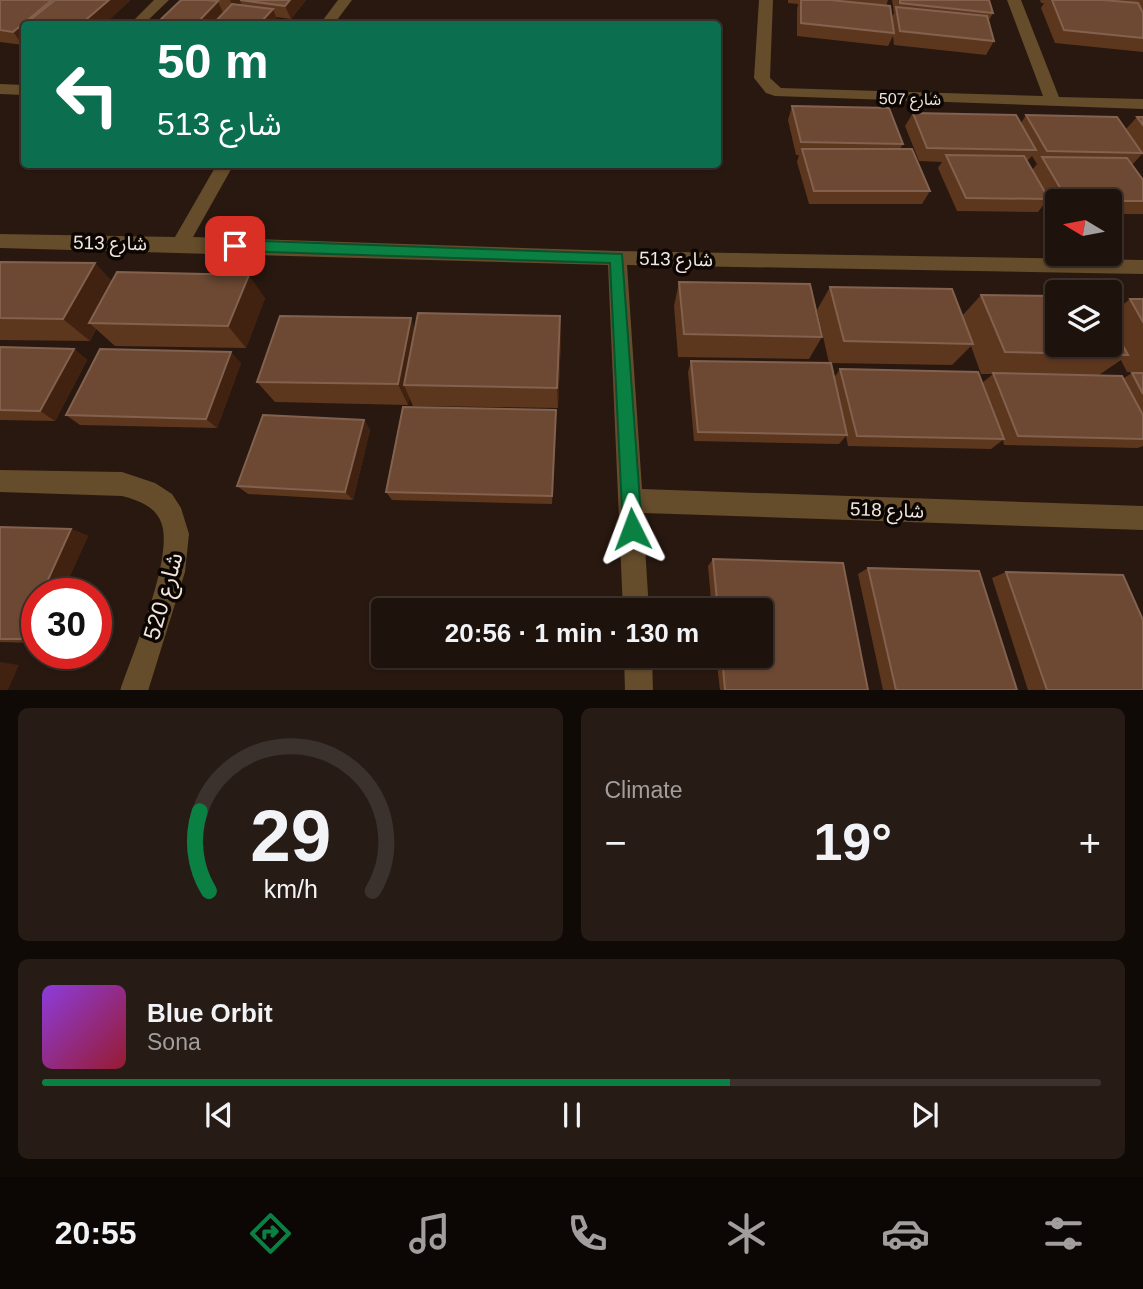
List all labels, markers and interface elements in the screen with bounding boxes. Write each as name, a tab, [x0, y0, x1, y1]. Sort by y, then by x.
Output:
text: 50 m	[157, 34, 269, 88]
icon: left	[42, 49, 133, 140]
street label: شارع 507	[879, 90, 941, 112]
text: شارع 513	[157, 106, 282, 142]
north arrow	[1045, 189, 1122, 266]
map controls	[1045, 189, 1122, 357]
pin	[205, 216, 265, 276]
icon: arrive	[216, 227, 254, 265]
street label: شارع 513	[73, 232, 147, 257]
street label: شارع 513	[639, 248, 713, 273]
button: layers	[1045, 280, 1122, 357]
position arrow	[595, 492, 669, 566]
street label: شارع 518	[850, 498, 924, 525]
street label: شارع 520	[138, 549, 192, 644]
speed limit sign: 30	[21, 578, 112, 669]
text: 20:56 · 1 min · 130 m	[445, 618, 699, 648]
text: Climate	[605, 777, 682, 803]
text: 29	[250, 795, 331, 876]
text: 19°	[813, 813, 892, 871]
text: −	[605, 822, 627, 864]
text: +	[1079, 822, 1101, 864]
text: km/h	[263, 874, 317, 902]
text: Blue Orbit	[147, 998, 273, 1028]
text: Sona	[147, 1029, 201, 1055]
icon: previous	[200, 1096, 238, 1134]
icon: pause	[553, 1096, 591, 1134]
icon: next	[906, 1096, 944, 1134]
icon: directions	[246, 1209, 295, 1258]
icon: music	[405, 1209, 454, 1258]
icon: phone	[563, 1209, 612, 1258]
icon: climate	[722, 1209, 771, 1258]
icon: car	[881, 1209, 930, 1258]
icon: filters	[1039, 1209, 1088, 1258]
text: 20:55	[55, 1215, 137, 1251]

